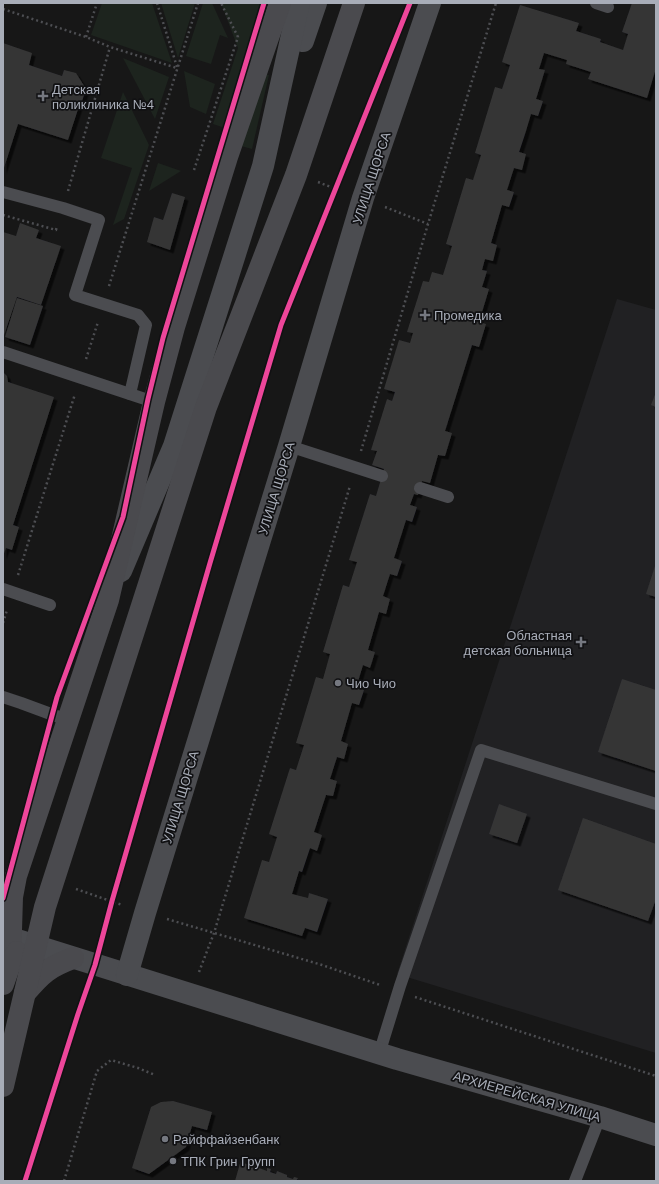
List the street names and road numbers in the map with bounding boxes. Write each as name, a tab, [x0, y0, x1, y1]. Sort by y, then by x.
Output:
street label: УЛИЦА ЩОРСА	[349, 130, 394, 226]
street label: УЛИЦА ЩОРСА	[255, 440, 298, 536]
street label: УЛИЦА ЩОРСА	[159, 749, 202, 845]
street label: АРХИЕРЕЙСКАЯ УЛИЦА	[451, 1068, 603, 1125]

